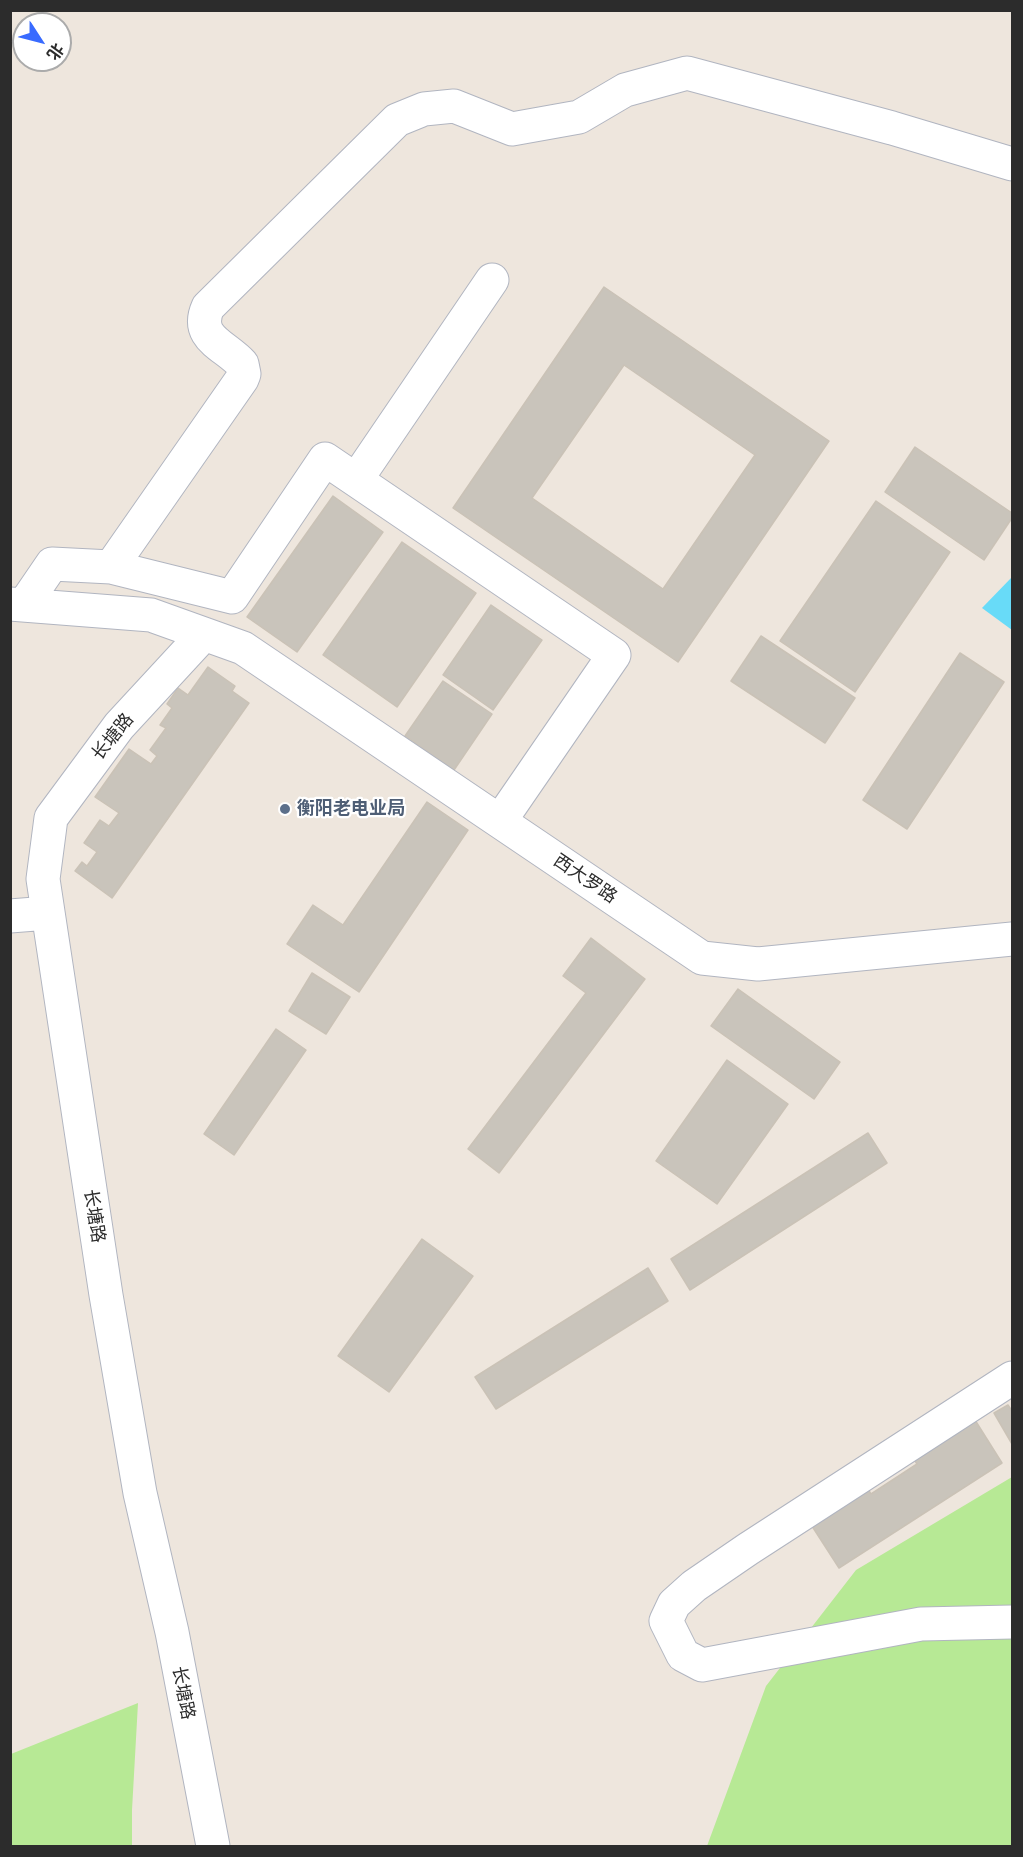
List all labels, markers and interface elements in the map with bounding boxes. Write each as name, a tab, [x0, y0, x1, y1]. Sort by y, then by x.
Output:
north arrow	[12, 12, 72, 72]
text: 北	[43, 40, 68, 64]
street label: 长塘路	[88, 709, 138, 765]
place label: 衡阳老电业局	[297, 798, 405, 820]
marker: 衡阳老电业局	[278, 802, 292, 816]
street label: 西大罗路	[549, 850, 621, 908]
street label: 长塘路	[79, 1188, 109, 1244]
street label: 长塘路	[167, 1664, 199, 1722]

